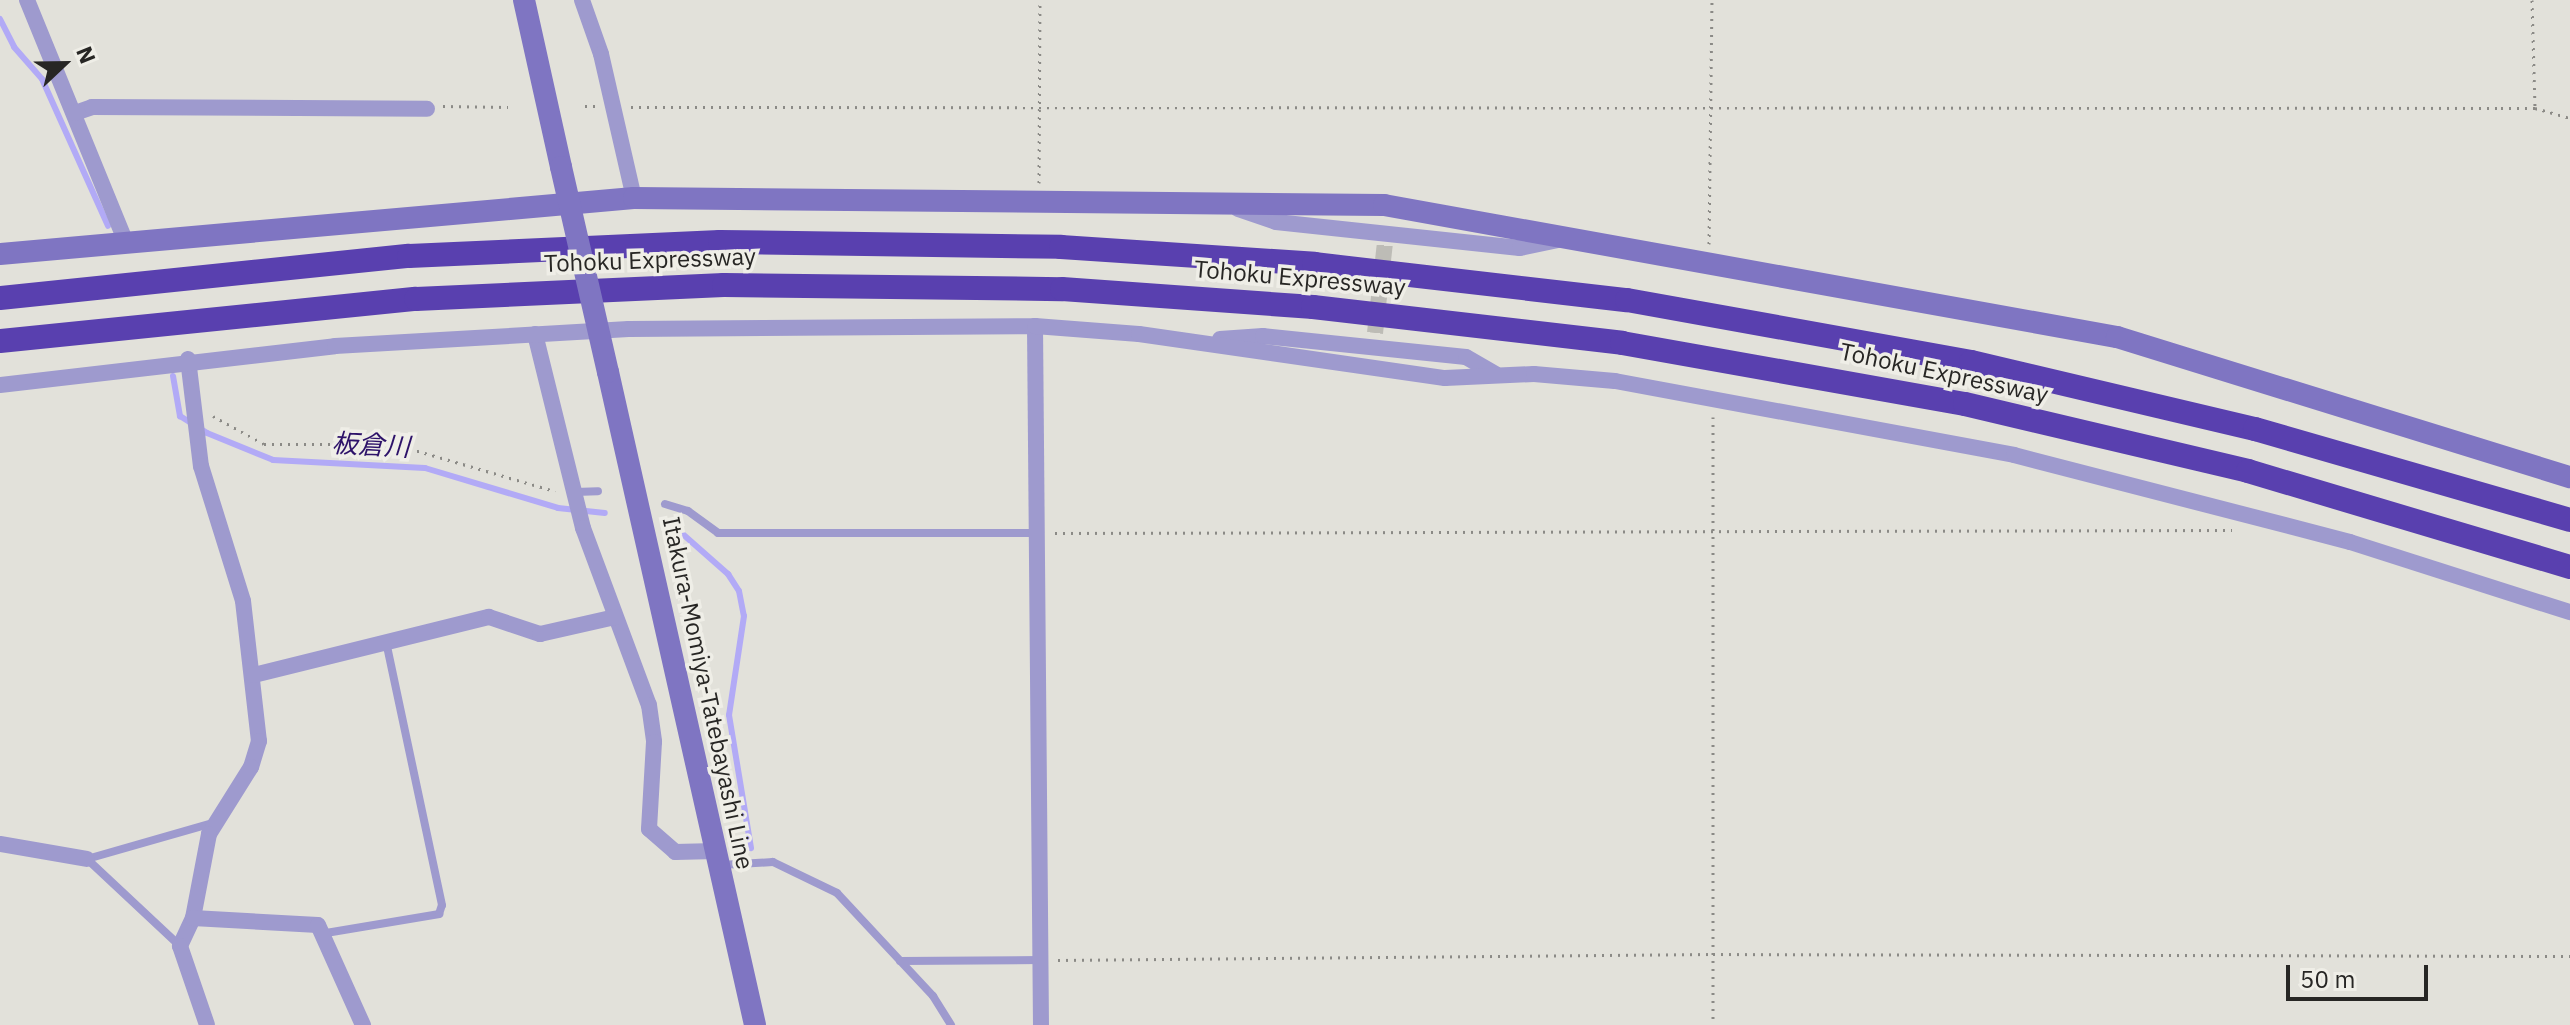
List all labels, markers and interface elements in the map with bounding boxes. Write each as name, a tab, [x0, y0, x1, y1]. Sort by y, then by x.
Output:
north arrow	[24, 24, 104, 104]
text: N	[70, 42, 103, 68]
street label: Tohoku Expressway	[543, 242, 757, 278]
street label: Tohoku Expressway	[1193, 254, 1407, 302]
street label: Tohoku Expressway	[1837, 337, 2051, 409]
water label: 板倉川	[331, 427, 411, 463]
street label: Itakura-Momiya-Tatebayashi Line	[657, 514, 759, 872]
scale bar	[2290, 949, 2432, 999]
text: 50 m	[2300, 963, 2355, 995]

